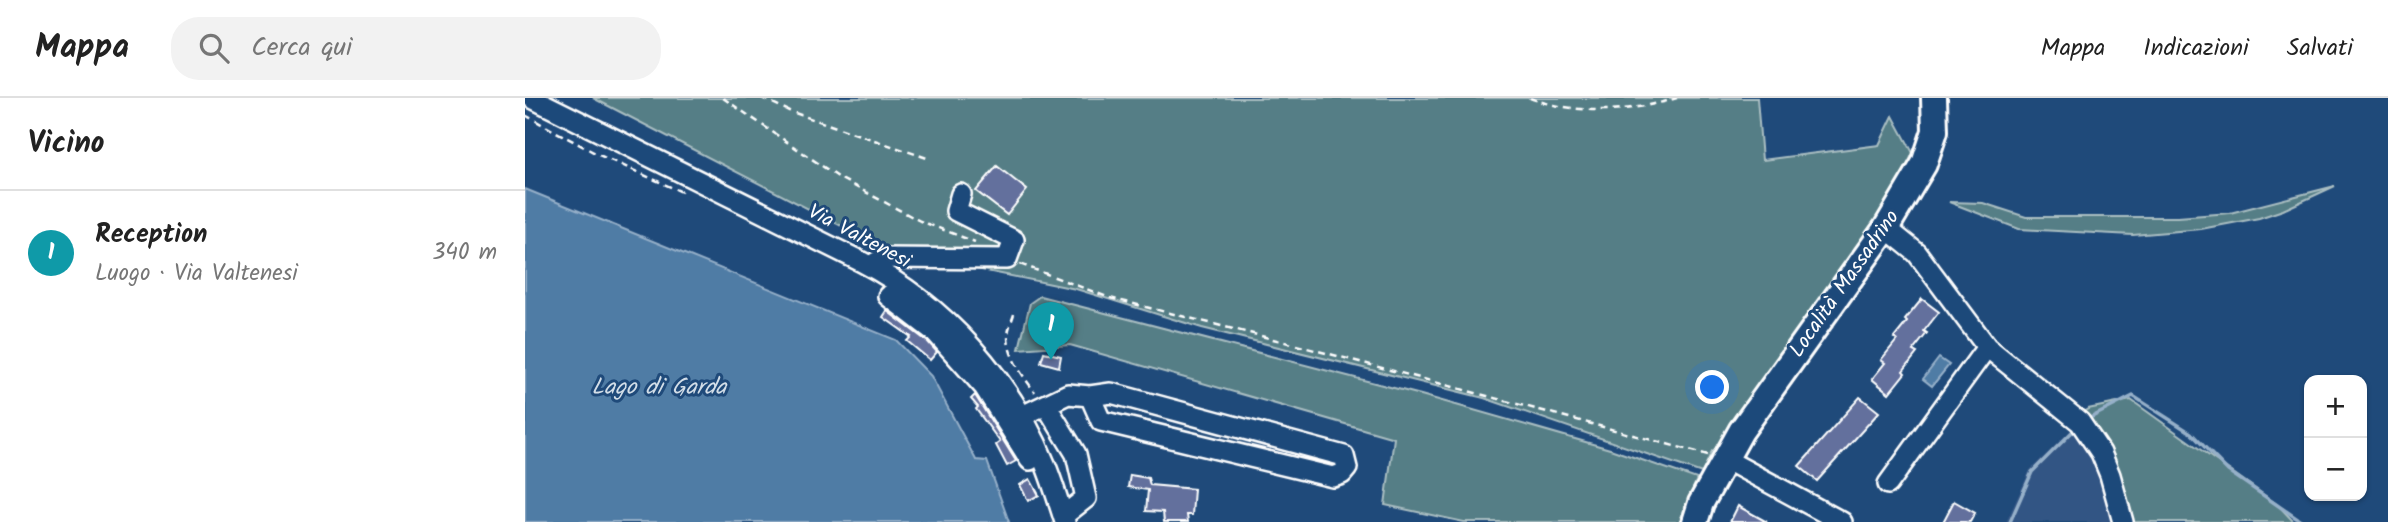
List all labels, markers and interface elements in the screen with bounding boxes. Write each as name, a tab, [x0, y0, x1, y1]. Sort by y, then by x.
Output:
search box	[171, 17, 661, 80]
text: Mappa	[35, 22, 129, 75]
text: Cerca qui	[251, 27, 352, 69]
icon: search	[195, 29, 233, 67]
text: Mappa	[2041, 29, 2105, 68]
text: Indicazioni	[2143, 29, 2249, 68]
text: Salvati	[2287, 29, 2353, 68]
text: Vicino	[28, 120, 105, 168]
street label: Via Valtenesi	[801, 196, 917, 279]
street label: Località Massadrino	[1782, 203, 1908, 365]
text: Reception	[95, 214, 207, 256]
text: 1	[48, 235, 54, 271]
text: 340 m	[432, 235, 497, 271]
text: Luogo · Via Valtenesi	[95, 256, 298, 292]
pin: 1	[1028, 302, 1074, 360]
water label: Lago di Garda	[592, 370, 729, 406]
your location	[1695, 370, 1729, 404]
map controls	[2304, 375, 2367, 501]
button: +	[2304, 375, 2367, 438]
button: −	[2304, 438, 2367, 501]

